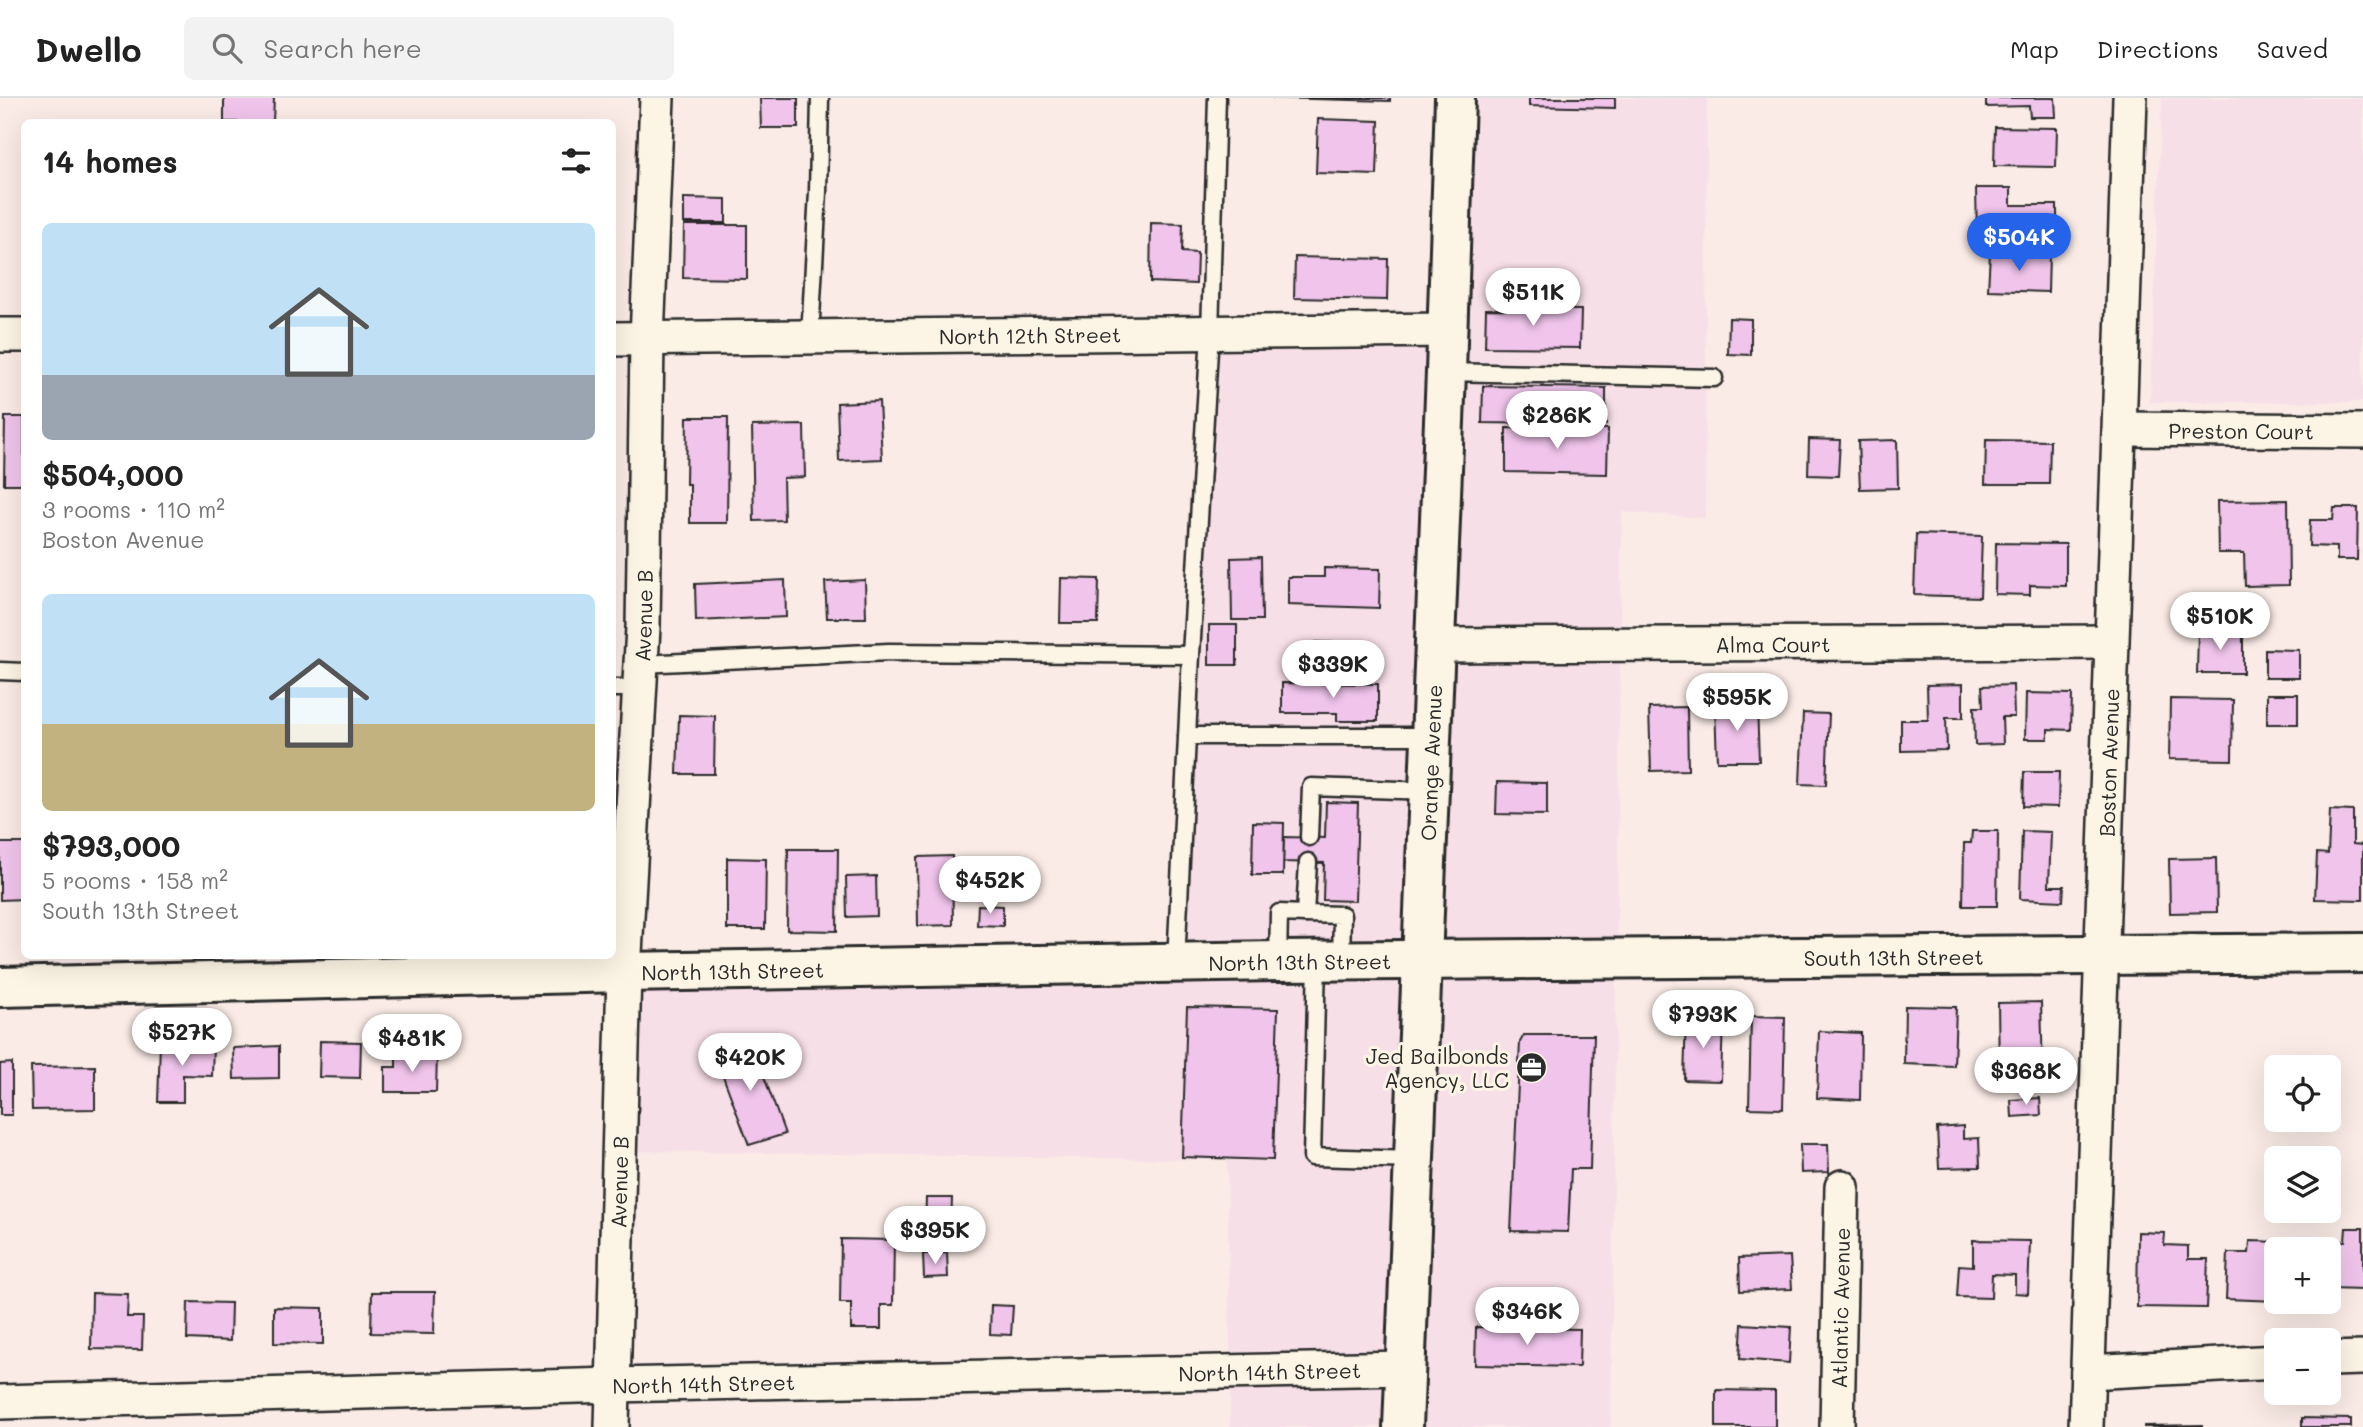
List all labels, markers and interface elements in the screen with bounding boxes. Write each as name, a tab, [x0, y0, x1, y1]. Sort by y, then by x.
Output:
search box	[184, 17, 674, 80]
text: Dwello	[35, 27, 142, 70]
icon: search	[208, 29, 246, 67]
text: Search here	[264, 31, 422, 65]
text: Map	[2010, 33, 2059, 64]
text: Directions	[2097, 33, 2219, 64]
text: Saved	[2257, 33, 2328, 64]
text: 14 homes	[42, 141, 178, 181]
icon: filters	[557, 142, 595, 180]
pin: $504K	[1970, 214, 2068, 273]
text: $504K	[1983, 221, 2055, 251]
pin: $511K	[1484, 268, 1582, 328]
icon: home	[256, 269, 382, 395]
text: $511K	[1501, 276, 1565, 306]
street label: North 12th Street	[939, 320, 1121, 349]
pin: $286K	[1508, 392, 1606, 451]
text: $286K	[1522, 399, 1592, 429]
street label: Preston Court	[2168, 416, 2314, 444]
text: $504,000	[42, 454, 183, 494]
text: 3 rooms · 110 m²	[42, 494, 225, 524]
text: Boston Avenue	[42, 524, 205, 554]
street label: Avenue B	[628, 569, 657, 663]
pin: $510K	[2171, 592, 2269, 652]
text: $510K	[2186, 600, 2254, 630]
street label: Alma Court	[1715, 630, 1831, 657]
icon: home	[256, 640, 382, 766]
pin: $339K	[1284, 640, 1382, 700]
text: $339K	[1298, 648, 1368, 678]
pin: $595K	[1688, 674, 1786, 733]
text: $595K	[1702, 681, 1772, 711]
street label: Orange Avenue	[1413, 684, 1447, 841]
street label: Boston Avenue	[2092, 688, 2124, 837]
text: $793,000	[42, 825, 180, 865]
pin: $452K	[941, 856, 1039, 916]
text: $452K	[955, 864, 1025, 894]
text: 5 rooms · 158 m²	[42, 865, 228, 895]
text: South 13th Street	[42, 895, 239, 925]
street label: South 13th Street	[1804, 942, 1984, 971]
street label: North 13th Street	[1208, 947, 1391, 976]
street label: North 13th Street	[641, 955, 824, 985]
pin: $793K	[1654, 990, 1752, 1050]
text: $793K	[1668, 998, 1738, 1028]
pin: $527K	[133, 1009, 231, 1068]
pin: $481K	[363, 1014, 461, 1074]
text: $527K	[148, 1016, 216, 1046]
text: $481K	[378, 1022, 446, 1052]
pin: $420K	[701, 1034, 799, 1093]
text: $420K	[714, 1041, 786, 1071]
place label: Jed Bailbonds Agency, LLC	[1366, 1042, 1509, 1093]
pin: $368K	[1977, 1048, 2075, 1107]
office icon: Jed Bailbonds Agency, LLC	[1515, 1050, 1549, 1084]
text: $368K	[1990, 1055, 2062, 1085]
map controls	[2264, 1055, 2341, 1405]
button: locate	[2264, 1055, 2341, 1132]
street label: Avenue B	[604, 1136, 633, 1229]
button: layers	[2264, 1146, 2341, 1223]
pin: $395K	[886, 1206, 984, 1266]
text: $395K	[900, 1214, 970, 1244]
street label: Atlantic Avenue	[1824, 1227, 1855, 1389]
button: +	[2264, 1237, 2341, 1314]
pin: $346K	[1478, 1288, 1576, 1347]
text: $346K	[1491, 1295, 1563, 1325]
button: −	[2264, 1328, 2341, 1405]
street label: North 14th Street	[1178, 1355, 1361, 1386]
street label: North 14th Street	[612, 1368, 795, 1399]

